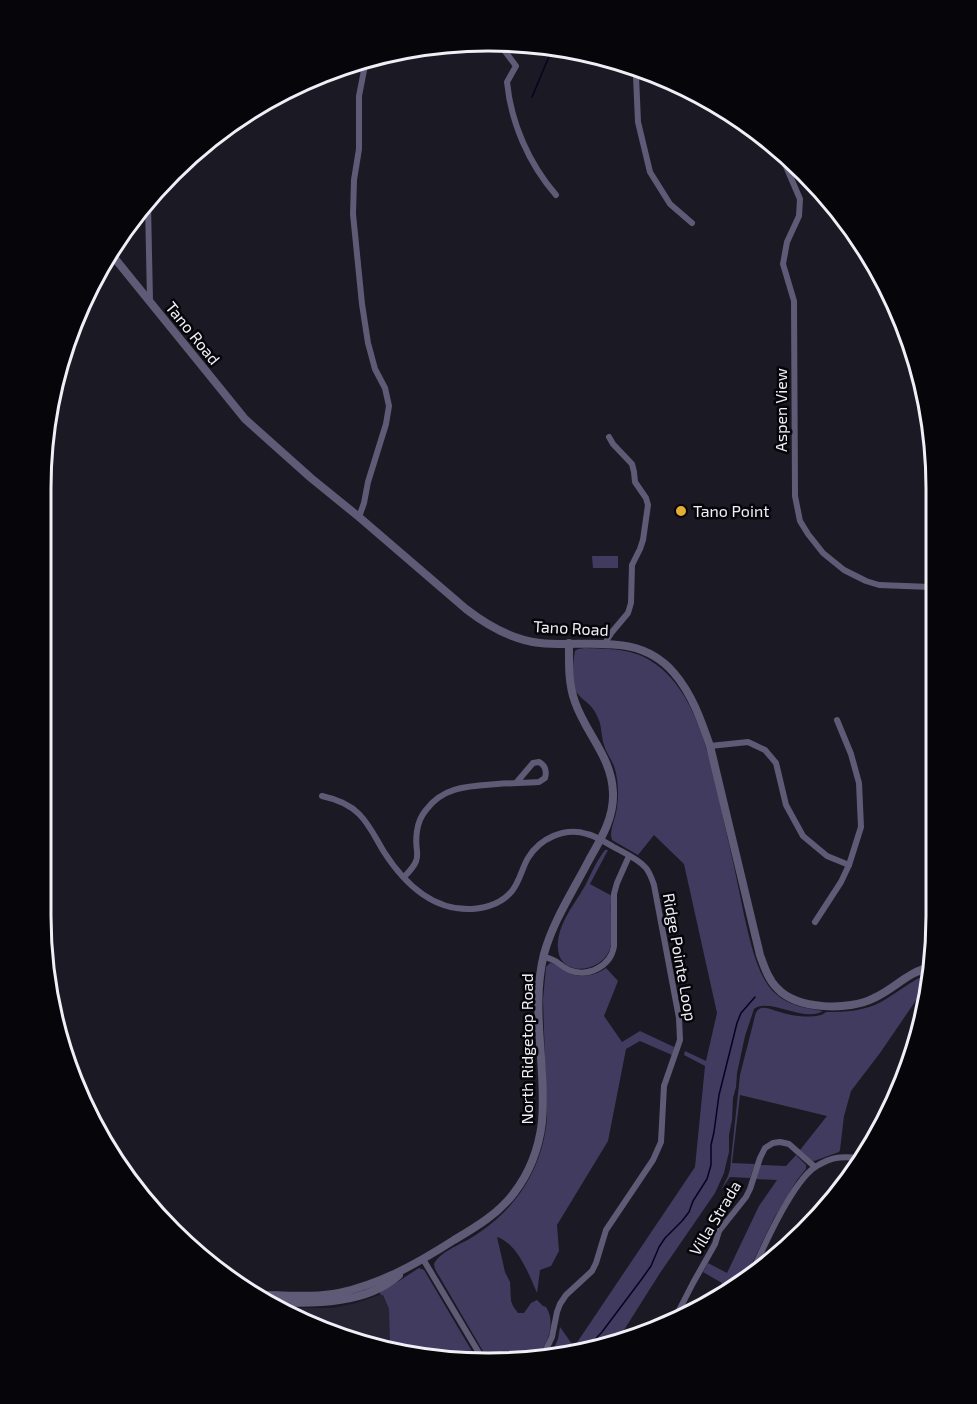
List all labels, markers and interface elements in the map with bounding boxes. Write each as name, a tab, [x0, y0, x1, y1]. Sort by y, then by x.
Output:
street label: Tano Road	[162, 297, 224, 368]
street label: Aspen View	[771, 368, 790, 452]
place label: Tano Point	[693, 501, 769, 520]
marker: Tano Point	[674, 504, 688, 518]
street label: Tano Road	[533, 616, 609, 639]
street label: Ridge Pointe Loop	[660, 891, 701, 1022]
street label: North Ridgetop Road	[517, 973, 536, 1125]
street label: Villa Strada	[685, 1177, 744, 1259]

